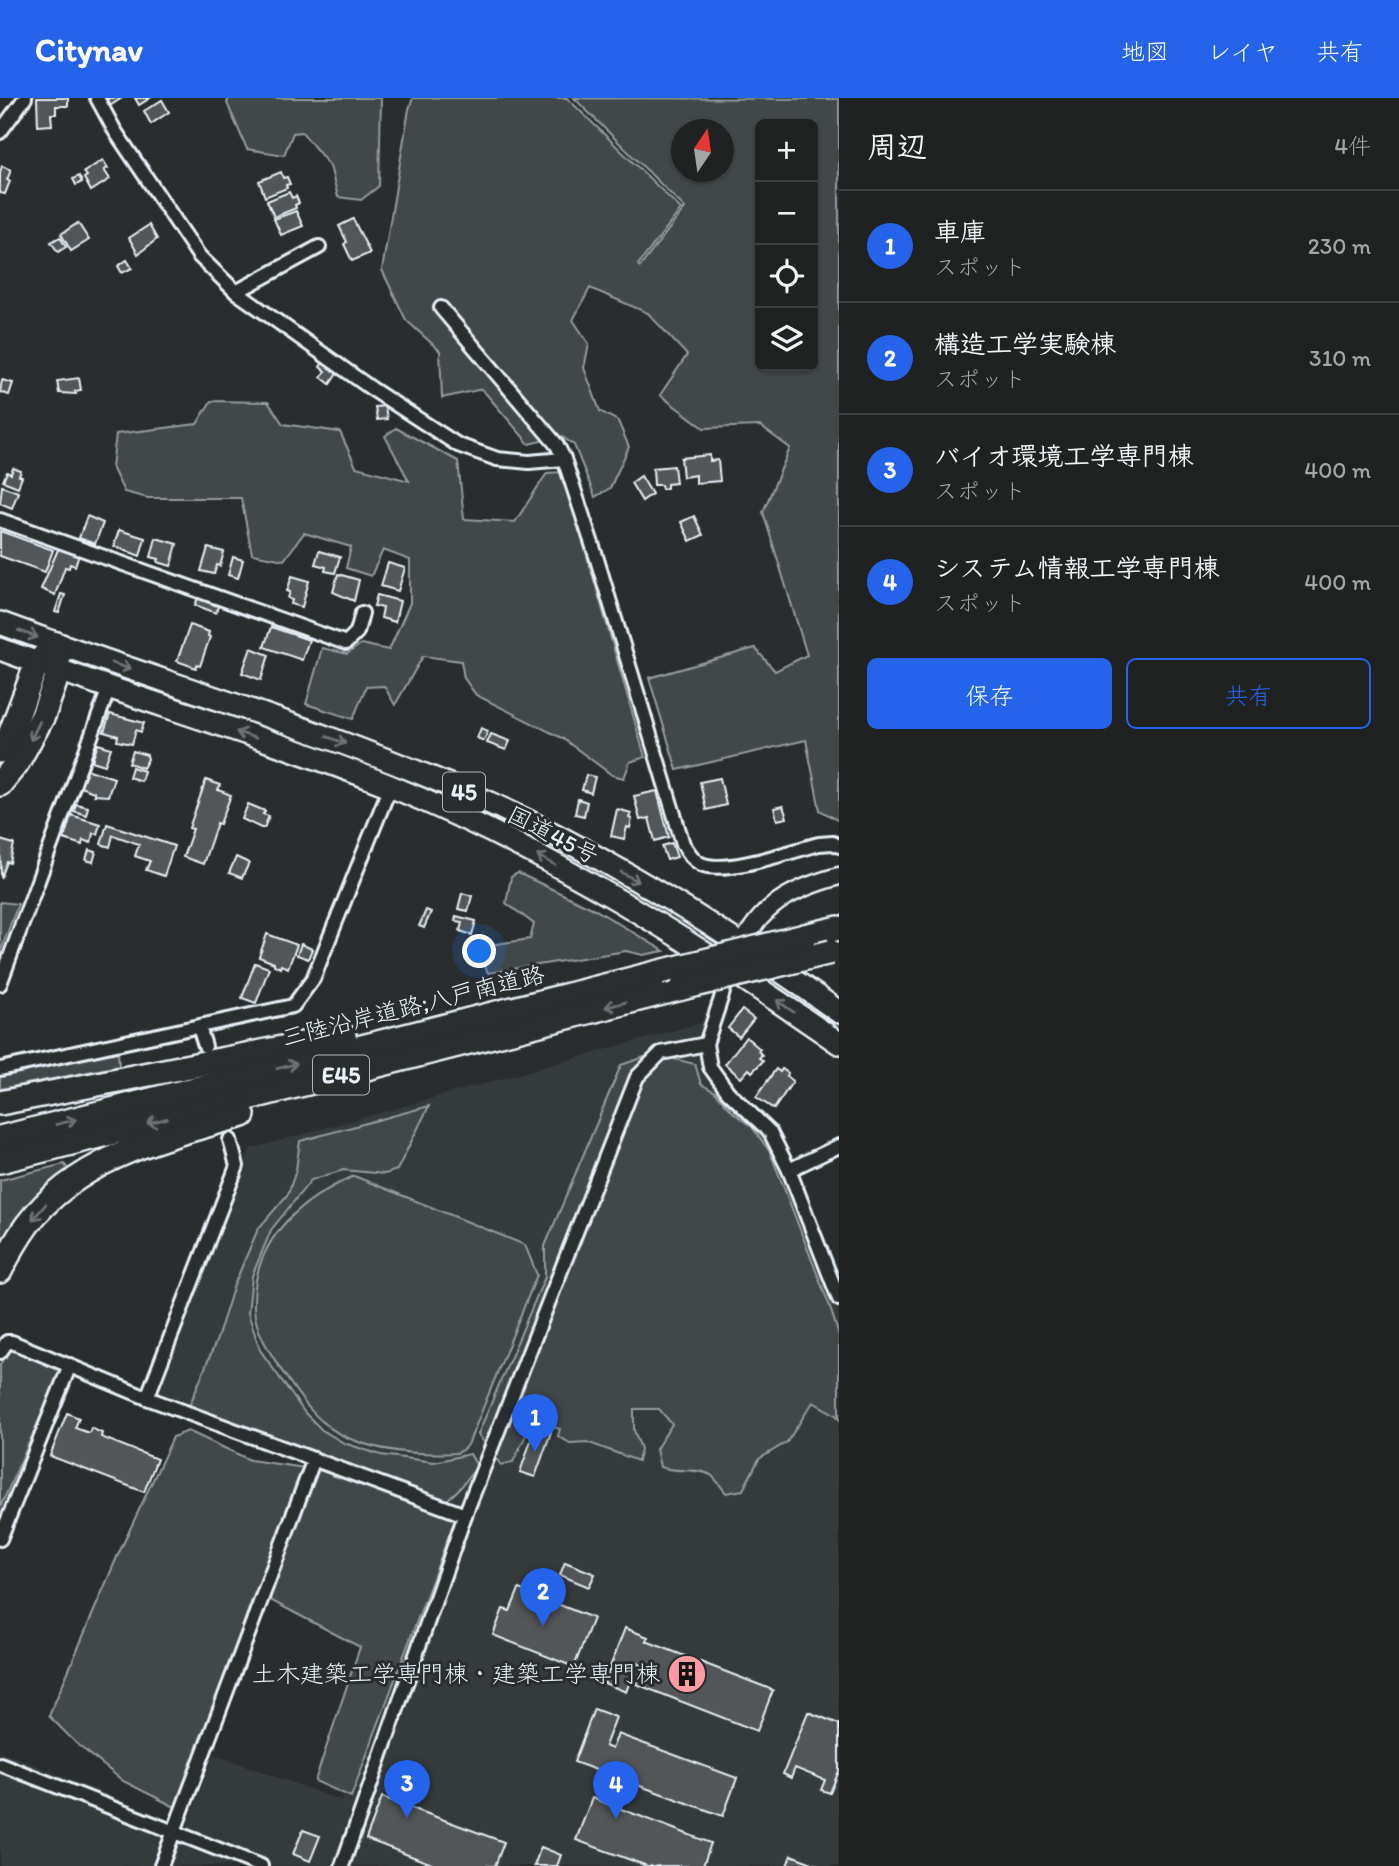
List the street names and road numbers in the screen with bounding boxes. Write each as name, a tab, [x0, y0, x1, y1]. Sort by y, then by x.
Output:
road number: 45	[443, 772, 485, 812]
street label: 国道45号	[503, 799, 604, 870]
street label: 三陸沿岸道路;八戸南道路	[278, 959, 547, 1052]
road number: E45	[313, 1056, 369, 1094]

